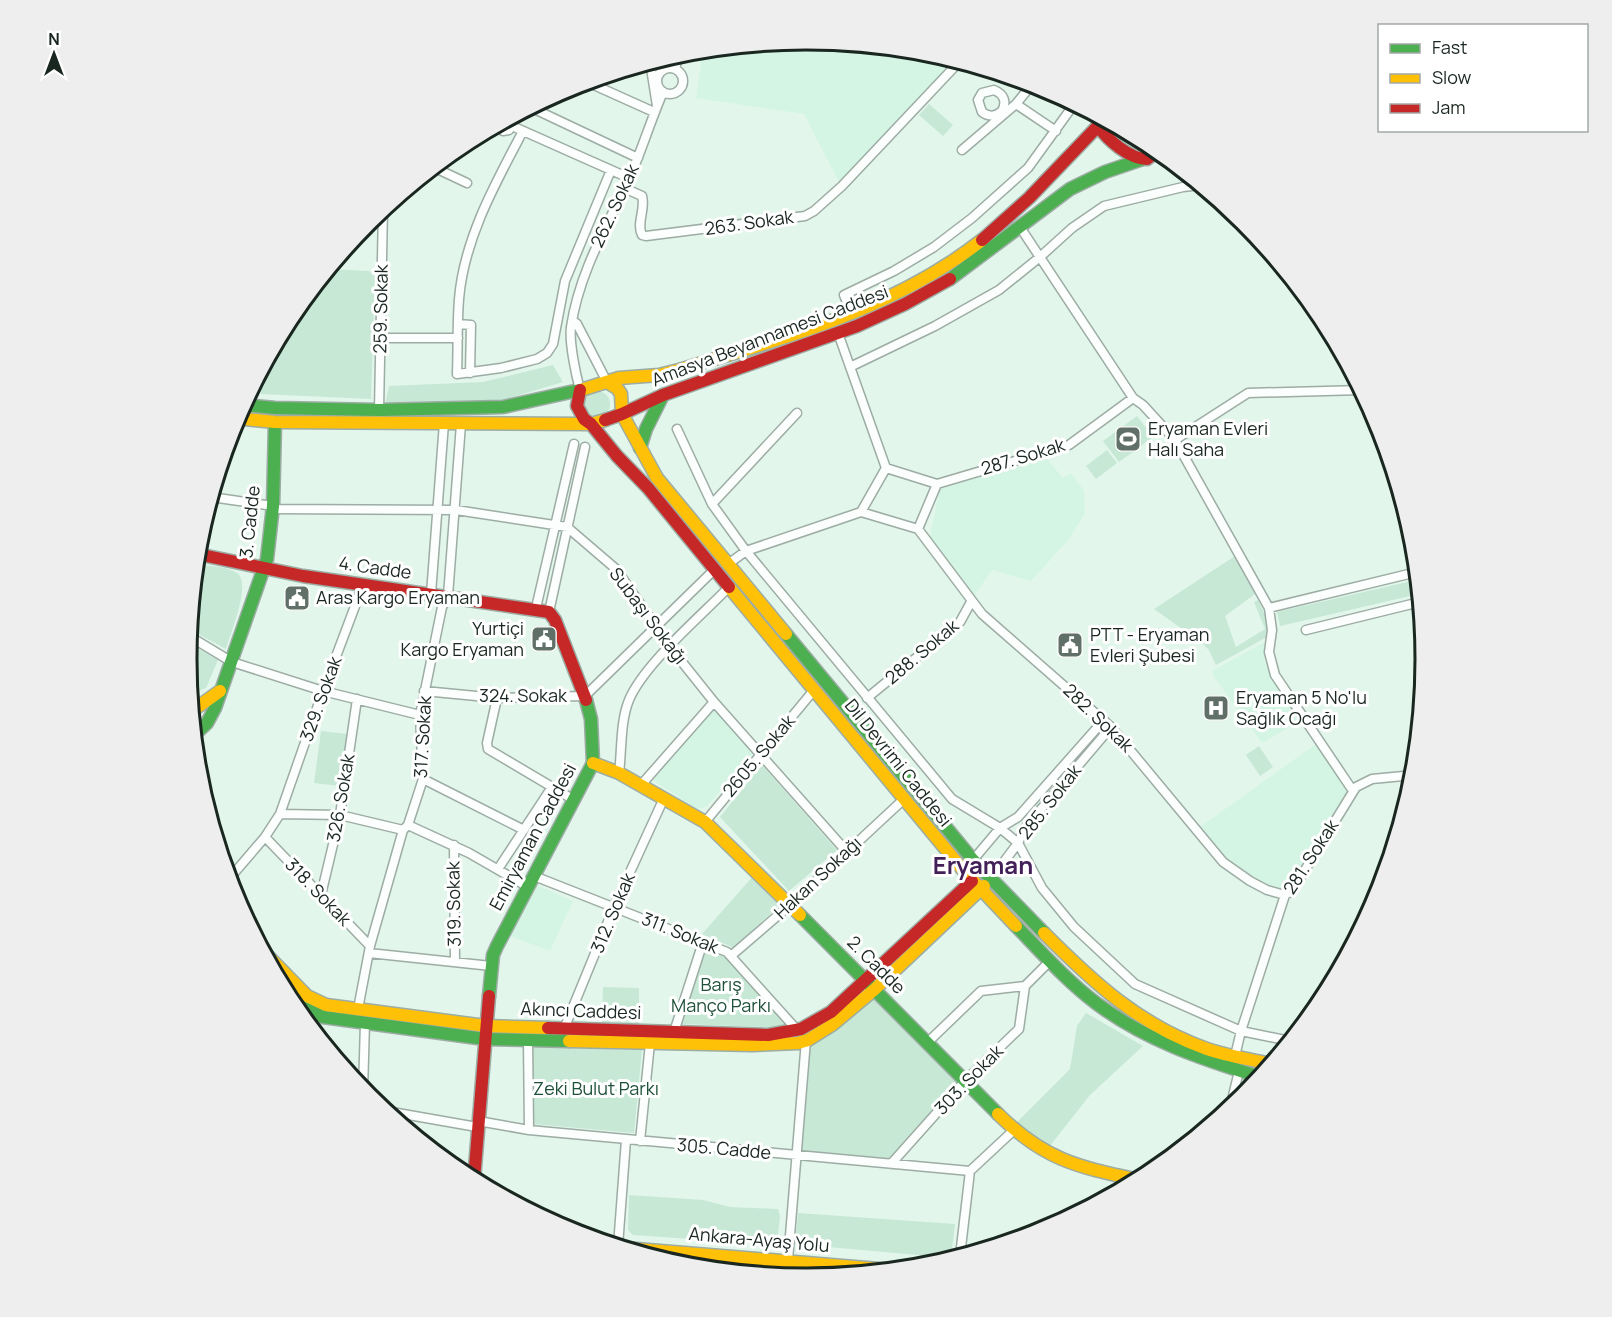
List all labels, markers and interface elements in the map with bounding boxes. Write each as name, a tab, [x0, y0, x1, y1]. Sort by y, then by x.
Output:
north arrow	[24, 24, 84, 84]
legend	[1378, 24, 1588, 132]
text: N	[48, 28, 60, 50]
text: Fast	[1432, 35, 1467, 59]
text: Slow	[1432, 65, 1472, 89]
text: Jam	[1432, 95, 1466, 119]
street label: 262. Sokak	[584, 159, 644, 251]
street label: 263. Sokak	[703, 204, 796, 240]
street label: 259. Sokak	[367, 263, 393, 354]
street label: Amasya Beyannamesi Caddesi	[648, 279, 891, 391]
place label: Eryaman Evleri Halı Saha	[1148, 416, 1268, 461]
sports icon: Eryaman Evleri Halı Saha	[1113, 424, 1143, 454]
street label: 287. Sokak	[978, 432, 1069, 480]
street label: 3. Cadde	[233, 484, 265, 559]
street label: 4. Cadde	[337, 550, 413, 584]
street label: Subaşı Sokağı	[605, 562, 693, 669]
public building icon: Aras Kargo Eryaman	[282, 583, 312, 613]
place label: Aras Kargo Eryaman	[316, 585, 480, 609]
street label: 288. Sokak	[880, 613, 964, 689]
place label: Yurtiçi Kargo Eryaman	[401, 616, 524, 661]
place label: PTT - Eryaman Evleri Şubesi	[1090, 622, 1209, 667]
public building icon: Yurtiçi Kargo Eryaman	[529, 624, 559, 654]
public building icon: PTT - Eryaman Evleri Şubesi	[1055, 630, 1085, 660]
street label: 329. Sokak	[294, 652, 347, 744]
street label: 282. Sokak	[1058, 678, 1140, 757]
street label: 324. Sokak	[479, 683, 568, 707]
place label: Eryaman 5 No'lu Sağlık Ocağı	[1236, 685, 1367, 730]
hospital icon: Eryaman 5 No'lu Sağlık Ocağı	[1201, 693, 1231, 723]
street label: 317. Sokak	[408, 694, 436, 779]
street label: Dil Devrimi Caddesi	[840, 694, 958, 831]
street label: 2605. Sokak	[717, 708, 800, 802]
street label: 326. Sokak	[320, 751, 360, 844]
street label: 285. Sokak	[1012, 758, 1087, 844]
street label: Emiryaman Caddesi	[483, 759, 581, 914]
street label: 281. Sokak	[1277, 813, 1344, 899]
street label: Hakan Sokağı	[769, 831, 866, 924]
district label: Eryaman	[933, 848, 1033, 881]
street label: 318. Sokak	[280, 852, 358, 931]
street label: 319. Sokak	[440, 860, 466, 947]
street label: 312. Sokak	[584, 868, 640, 956]
street label: 311. Sokak	[638, 906, 723, 959]
street label: 2. Cadde	[842, 930, 911, 999]
park label: Barış Manço Parkı	[671, 972, 771, 1017]
street label: Akıncı Caddesi	[520, 996, 642, 1024]
street label: 303. Sokak	[929, 1038, 1008, 1120]
park label: Zeki Bulut Parkı	[533, 1076, 659, 1100]
street label: 305. Cadde	[676, 1132, 772, 1164]
street label: Ankara-Ayaş Yolu	[688, 1221, 830, 1257]

